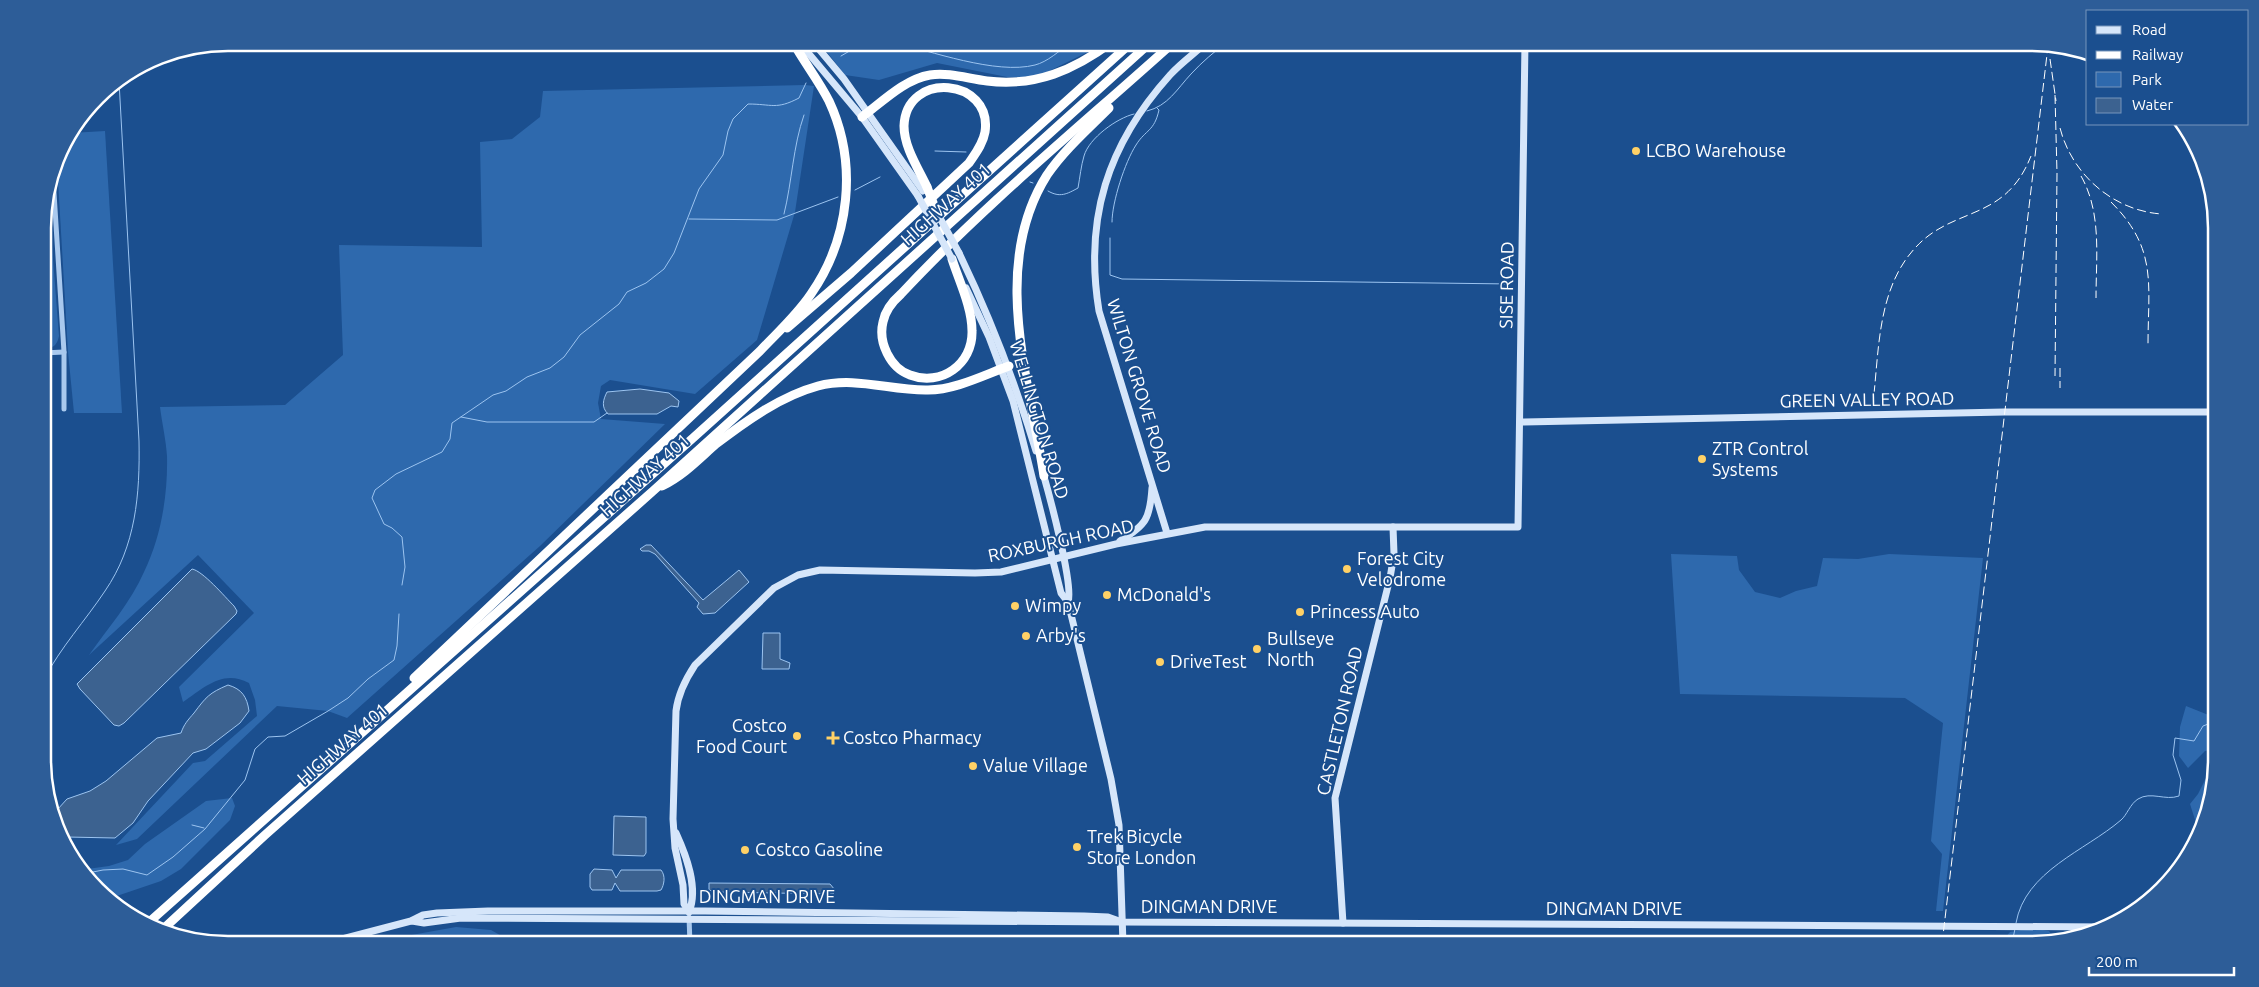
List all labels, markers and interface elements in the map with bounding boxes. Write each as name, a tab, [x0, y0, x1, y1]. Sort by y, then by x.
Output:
legend	[2086, 10, 2249, 125]
text: Road	[2132, 21, 2167, 38]
text: Railway	[2132, 46, 2183, 63]
text: Park	[2132, 71, 2162, 88]
text: Water	[2132, 96, 2173, 113]
place label: LCBO Warehouse	[1646, 140, 1786, 160]
marker: LCBO Warehouse	[1630, 145, 1642, 157]
street label: HIGHWAY 401	[896, 158, 994, 249]
street label: SISE ROAD	[1495, 241, 1517, 329]
street label: WILTON GROVE ROAD	[1104, 296, 1176, 475]
street label: WELLINGTON ROAD	[1006, 338, 1074, 501]
street label: GREEN VALLEY ROAD	[1779, 387, 1955, 411]
street label: HIGHWAY 401	[595, 429, 693, 520]
place label: ZTR Control Systems	[1712, 438, 1809, 479]
marker: ZTR Control Systems	[1696, 453, 1708, 465]
street label: ROXBURGH ROAD	[986, 515, 1136, 565]
place label: Forest City Velodrome	[1357, 548, 1446, 589]
marker: Forest City Velodrome	[1341, 563, 1353, 575]
place label: McDonald's	[1117, 584, 1211, 604]
marker: McDonald's	[1101, 589, 1113, 601]
place label: Wimpy	[1025, 595, 1081, 615]
marker: Wimpy	[1009, 600, 1021, 612]
place label: Princess Auto	[1310, 601, 1420, 621]
marker: Princess Auto	[1294, 606, 1306, 618]
place label: Arby's	[1036, 625, 1086, 645]
place label: Bullseye North	[1267, 628, 1334, 669]
marker: Arby's	[1020, 630, 1032, 642]
marker: Bullseye North	[1251, 643, 1263, 655]
street label: CASTLETON ROAD	[1312, 644, 1366, 797]
place label: DriveTest	[1170, 651, 1247, 671]
marker: DriveTest	[1154, 656, 1166, 668]
street label: HIGHWAY 401	[293, 698, 392, 788]
place label: Costco Food Court	[696, 715, 787, 756]
place label: Costco Pharmacy	[843, 727, 982, 747]
marker: Costco Food Court	[791, 730, 803, 742]
marker: Costco Pharmacy	[827, 732, 839, 744]
place label: Value Village	[983, 755, 1088, 775]
marker: Value Village	[967, 760, 979, 772]
place label: Trek Bicycle Store London	[1087, 826, 1196, 867]
place label: Costco Gasoline	[755, 839, 883, 859]
marker: Trek Bicycle Store London	[1071, 841, 1083, 853]
marker: Costco Gasoline	[739, 844, 751, 856]
street label: DINGMAN DRIVE	[699, 886, 835, 906]
street label: DINGMAN DRIVE	[1141, 896, 1277, 916]
street label: DINGMAN DRIVE	[1546, 898, 1682, 918]
scale bar	[2089, 944, 2234, 976]
text: 200 m	[2096, 953, 2138, 970]

